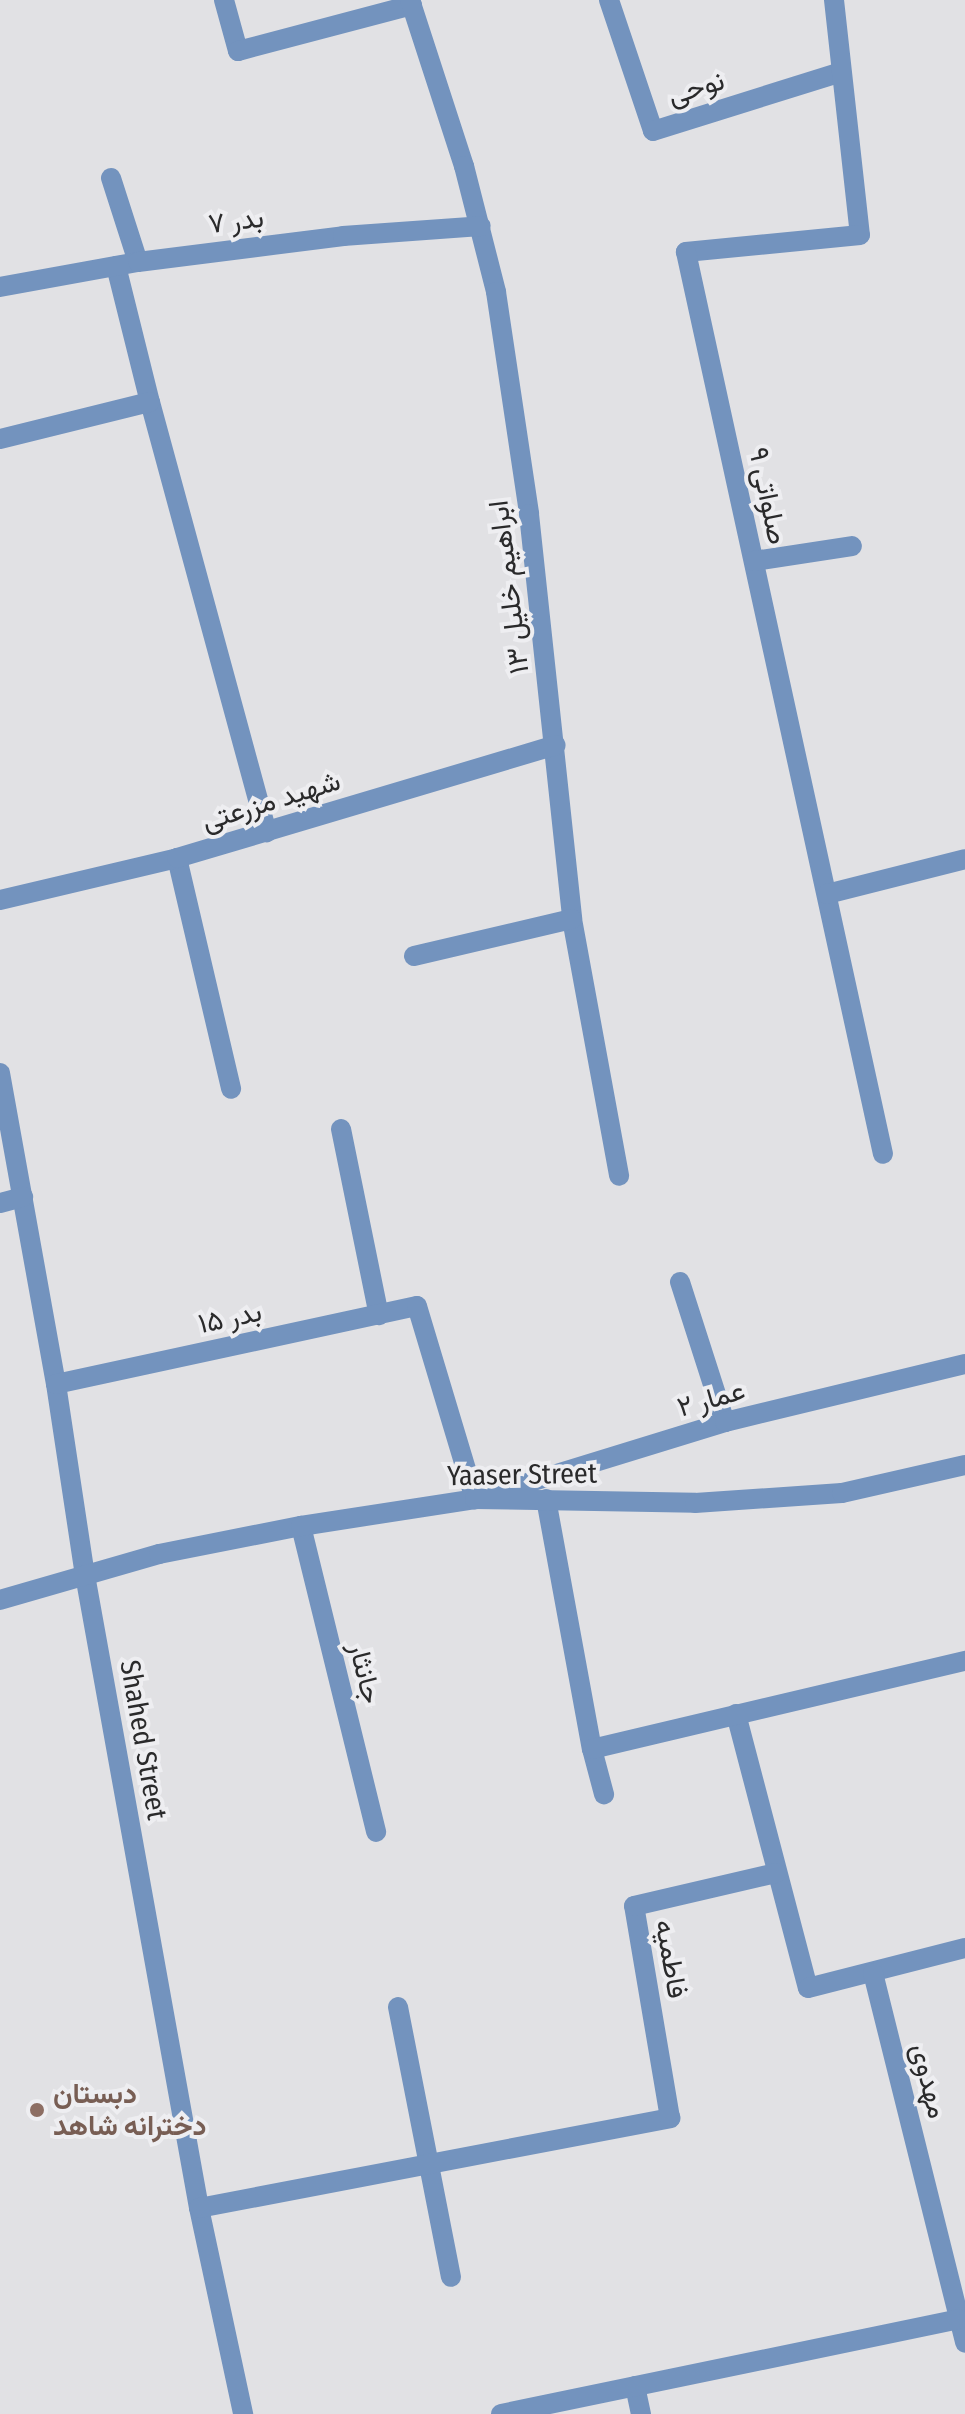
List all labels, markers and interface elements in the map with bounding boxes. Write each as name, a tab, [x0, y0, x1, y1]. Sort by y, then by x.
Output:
street label: نوحی	[664, 64, 728, 112]
street label: بدر ۷	[206, 201, 266, 241]
street label: صلواتی ۹	[741, 445, 795, 547]
street label: ابراهیم خلیل ۱۳	[482, 498, 536, 676]
street label: شهید مزرعتی	[198, 764, 344, 838]
street label: بدر ۱۵	[195, 1295, 265, 1341]
street label: عمار ۲	[673, 1373, 749, 1425]
street label: Yaaser Street	[447, 1457, 597, 1493]
street label: جانثار	[341, 1639, 389, 1707]
street label: Shahed Street	[112, 1658, 174, 1822]
street label: فاطمیه	[648, 1917, 694, 2001]
street label: مهدوی	[904, 2040, 954, 2122]
place label: دبستان دخترانه شاهد	[53, 2077, 206, 2143]
marker: دبستان دخترانه شاهد	[28, 2101, 46, 2119]

